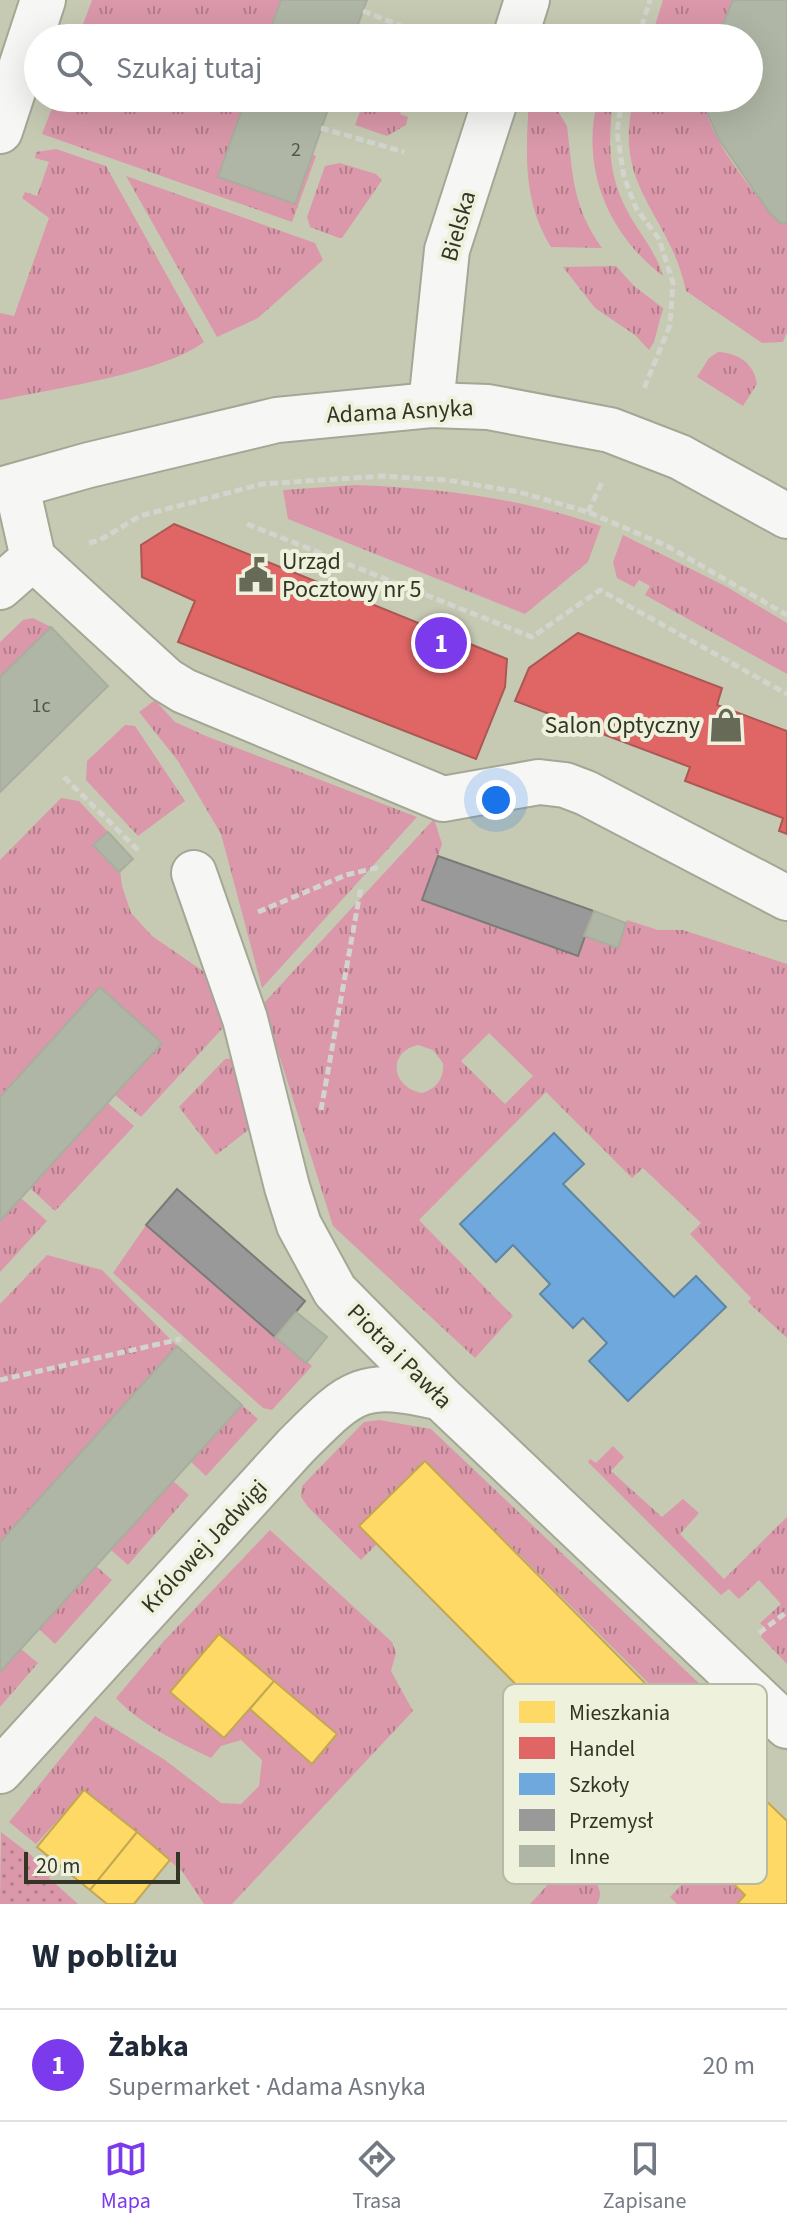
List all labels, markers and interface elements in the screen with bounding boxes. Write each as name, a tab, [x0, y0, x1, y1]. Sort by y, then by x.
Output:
search box	[24, 24, 763, 112]
icon: search	[52, 46, 96, 90]
text: Szukaj tutaj	[116, 47, 262, 90]
house number: 2	[291, 136, 301, 164]
street label: Bielska	[432, 187, 485, 265]
street label: Adama Asnyka	[326, 390, 474, 433]
place label: Urząd Pocztowy nr 5	[282, 544, 421, 607]
public building icon: Urząd Pocztowy nr 5	[237, 556, 275, 594]
pin: 1	[415, 613, 467, 673]
house number: 1c	[31, 692, 51, 720]
shop icon: Salon Optyczny	[707, 706, 745, 744]
place label: Salon Optyczny	[544, 708, 700, 743]
your location	[476, 780, 516, 820]
street label: Piotra i Pawła	[339, 1296, 460, 1417]
street label: Królowej Jadwigi	[133, 1472, 276, 1621]
legend	[503, 1684, 767, 1884]
text: Mieszkania	[569, 1697, 670, 1729]
text: Handel	[569, 1733, 635, 1765]
text: Szkoły	[569, 1769, 630, 1801]
text: Przemysł	[569, 1805, 654, 1837]
text: Inne	[569, 1841, 610, 1873]
scale bar	[24, 1848, 180, 1884]
text: 20 m	[36, 1850, 81, 1882]
text: W pobliżu	[32, 1932, 178, 1981]
text: Żabka	[108, 2025, 189, 2068]
text: 1	[51, 2047, 65, 2084]
text: 20 m	[702, 2047, 755, 2084]
text: Supermarket · Adama Asnyka	[108, 2068, 426, 2105]
tab: Mapa	[101, 2137, 151, 2217]
tab: Trasa	[352, 2137, 401, 2217]
tab: Zapisane	[603, 2137, 686, 2217]

